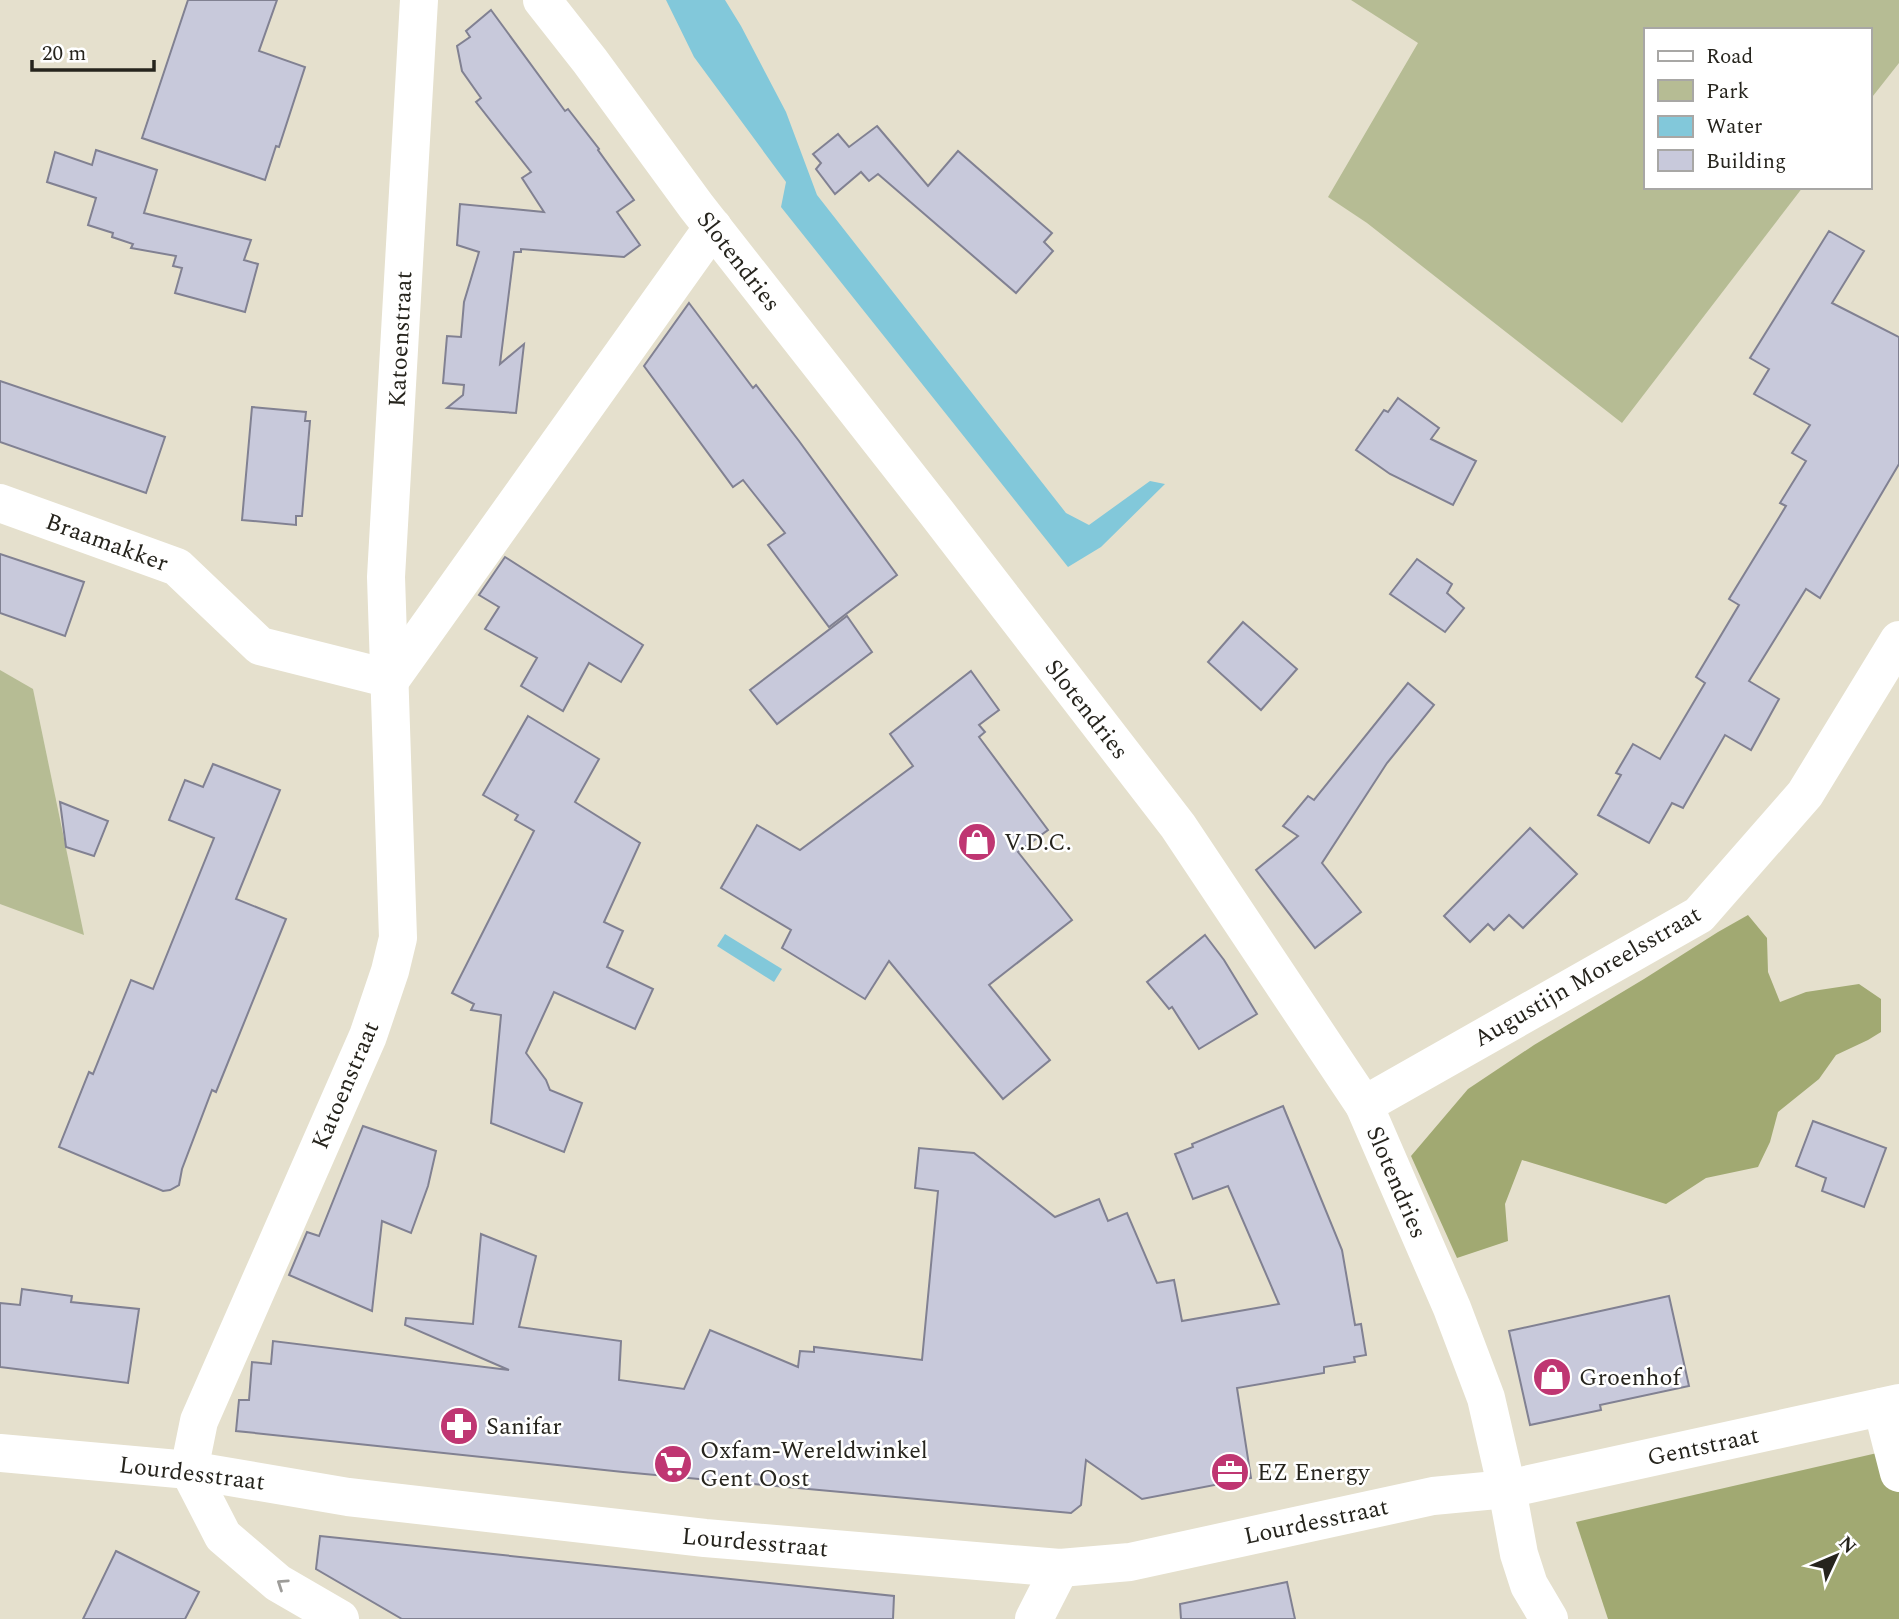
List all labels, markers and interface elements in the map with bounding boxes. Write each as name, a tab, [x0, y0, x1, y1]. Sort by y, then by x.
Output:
scale bar	[32, 28, 154, 72]
legend	[1644, 28, 1871, 189]
text: 20 m	[42, 38, 86, 70]
text: Road	[1706, 41, 1753, 73]
text: Park	[1706, 76, 1750, 108]
text: Water	[1706, 111, 1762, 143]
text: Building	[1706, 146, 1786, 178]
street label: Slotendries	[687, 204, 789, 320]
street label: Katoenstraat	[379, 270, 423, 408]
street label: Braamakker	[40, 504, 173, 582]
street label: Slotendries	[1035, 652, 1137, 768]
shop icon: V.D.C.	[956, 821, 998, 863]
place label: V.D.C.	[1004, 825, 1072, 861]
street label: Augustijn Moreelsstraat	[1467, 897, 1708, 1057]
street label: Katoenstraat	[303, 1016, 389, 1155]
street label: Slotendries	[1356, 1120, 1436, 1244]
shop icon: Groenhof	[1531, 1356, 1573, 1398]
place label: Groenhof	[1579, 1360, 1683, 1396]
pharmacy icon: Sanifar	[438, 1405, 480, 1447]
place label: Sanifar	[486, 1409, 562, 1445]
street label: Gentstraat	[1644, 1418, 1762, 1476]
place label: Oxfam-Wereldwinkel Gent Oost	[700, 1433, 928, 1497]
supermarket icon: Oxfam-Wereldwinkel Gent Oost	[652, 1443, 694, 1485]
street label: Lourdesstraat	[117, 1447, 267, 1501]
office icon: EZ Energy	[1209, 1451, 1251, 1493]
place label: EZ Energy	[1257, 1455, 1371, 1491]
street label: Lourdesstraat	[1241, 1489, 1392, 1555]
street label: Lourdesstraat	[680, 1519, 830, 1567]
north arrow	[1801, 1521, 1871, 1591]
text: N	[1831, 1530, 1863, 1561]
one-way arrow	[277, 1580, 290, 1592]

